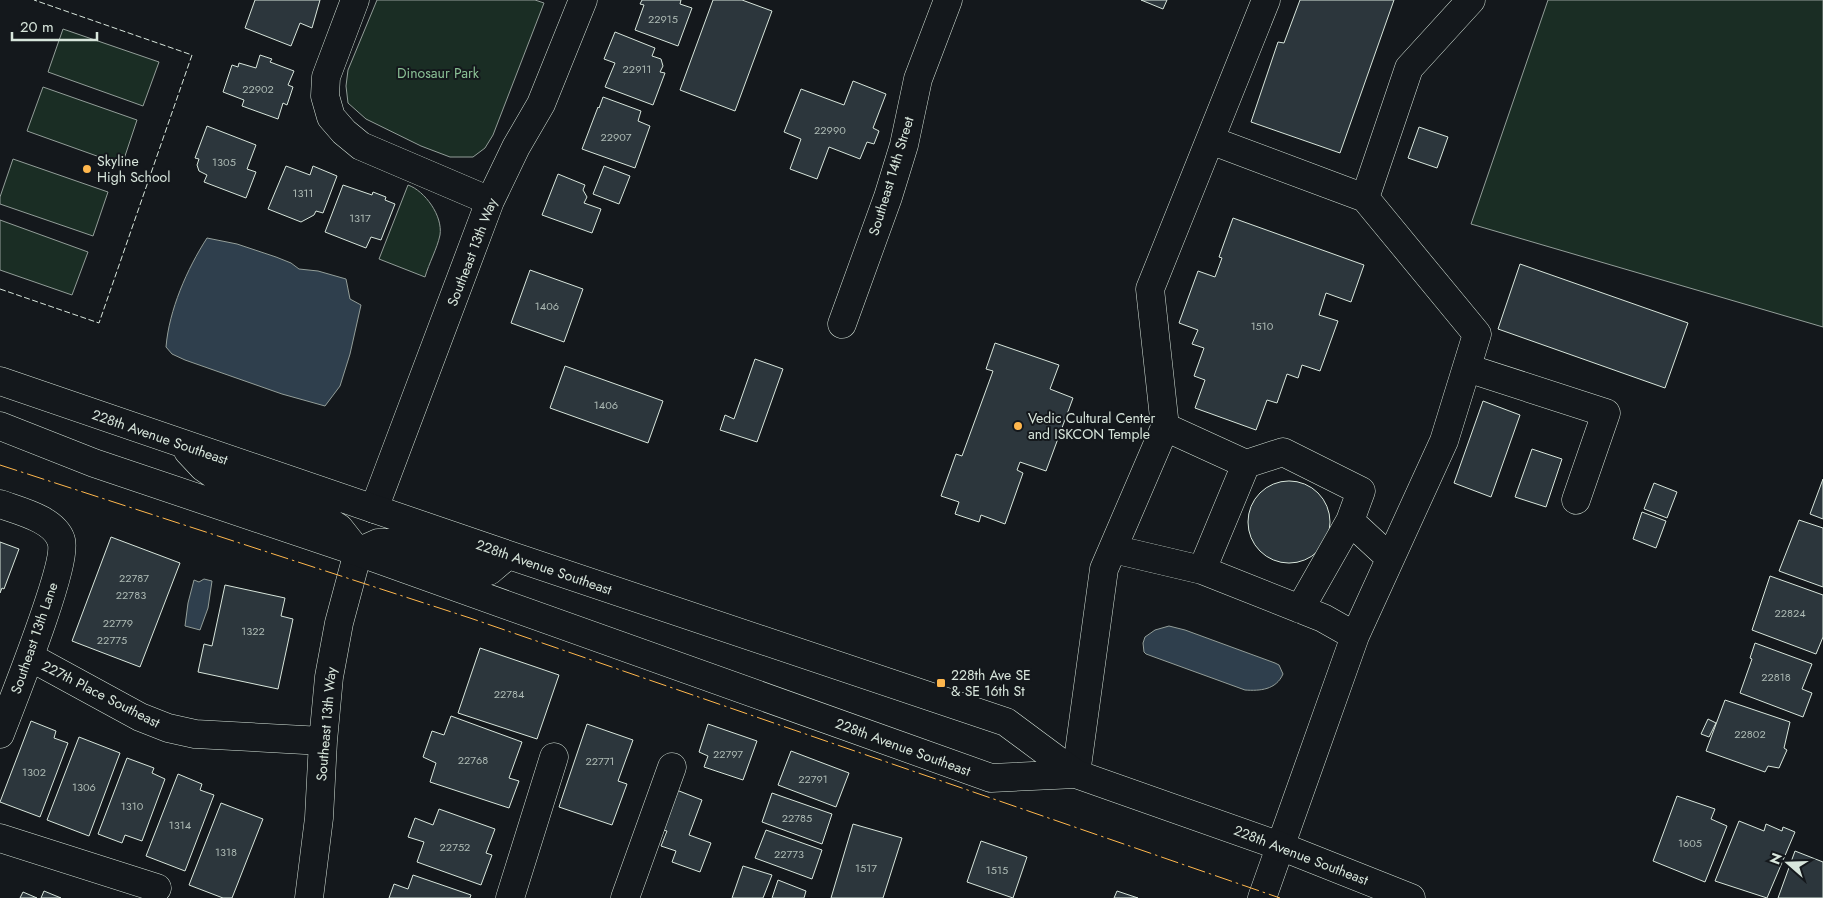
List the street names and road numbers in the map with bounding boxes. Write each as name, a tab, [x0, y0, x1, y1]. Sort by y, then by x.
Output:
street label: Southeast 14th Street	[863, 114, 919, 238]
street label: Southeast 13th Way	[442, 194, 502, 309]
street label: 228th Avenue Southeast	[89, 404, 231, 470]
street label: 228th Avenue Southeast	[473, 534, 615, 600]
street label: Southeast 13th Lane	[6, 579, 62, 697]
street label: 227th Place Southeast	[38, 656, 164, 733]
street label: Southeast 13th Way	[311, 665, 341, 782]
street label: 228th Avenue Southeast	[833, 713, 974, 781]
street label: 228th Avenue Southeast	[1231, 820, 1372, 890]

